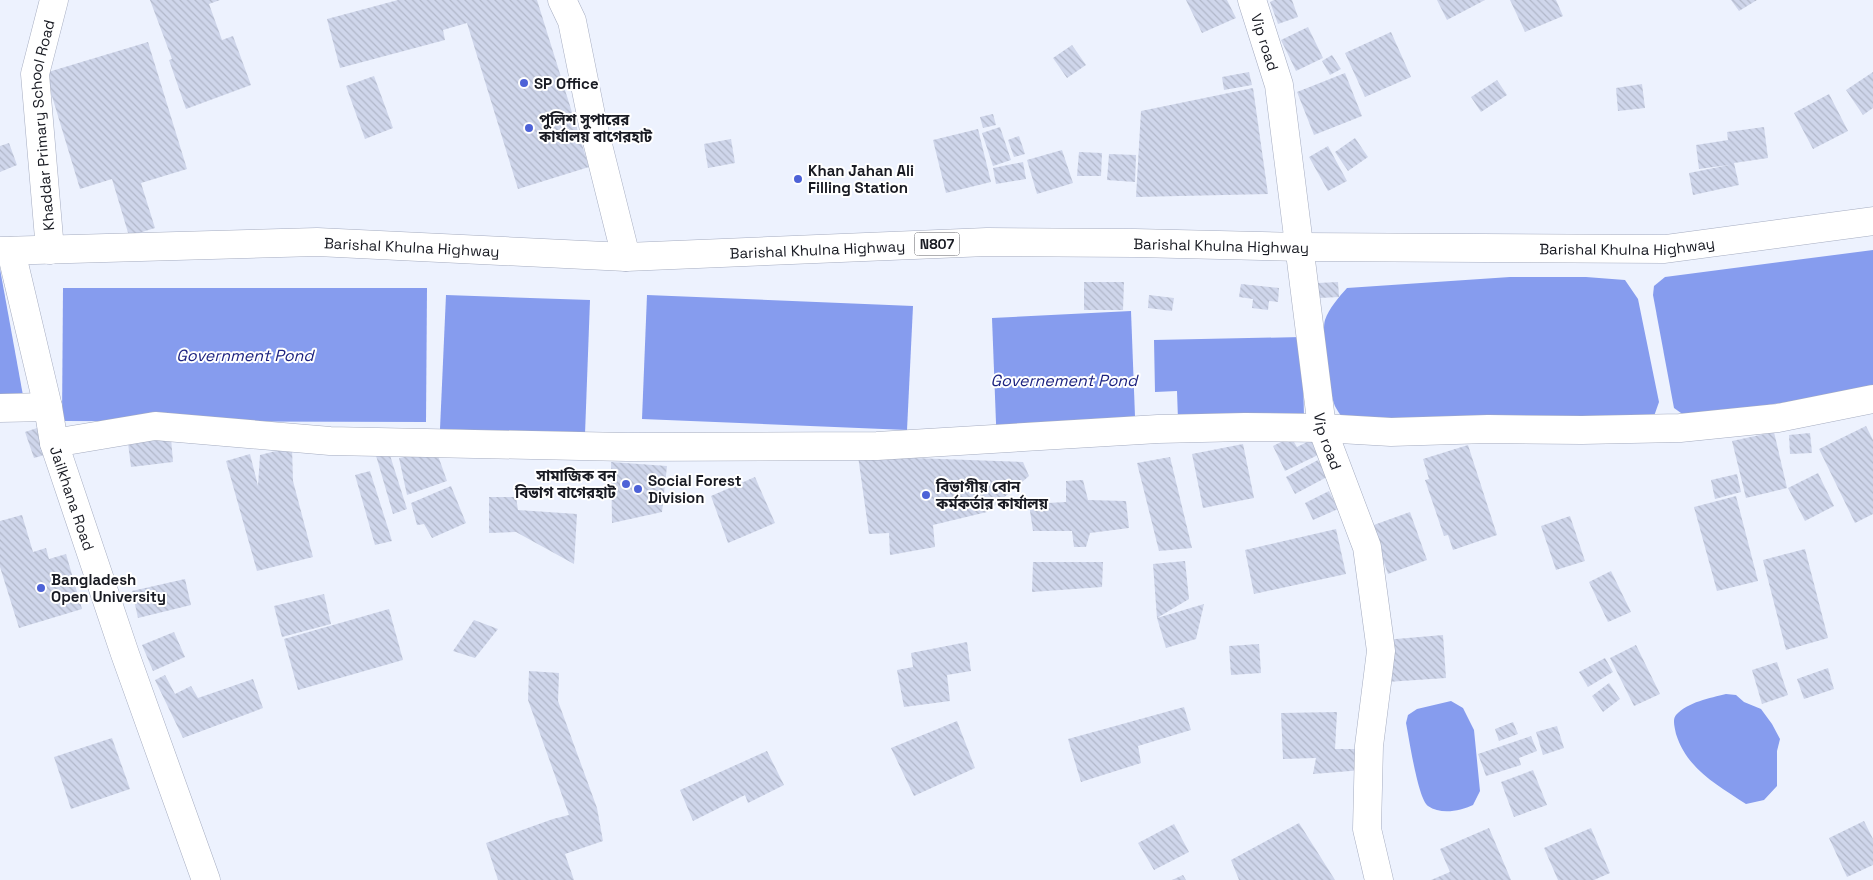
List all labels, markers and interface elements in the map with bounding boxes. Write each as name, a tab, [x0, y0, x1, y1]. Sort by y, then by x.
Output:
street label: Vip road	[1247, 11, 1283, 73]
street label: Khaddar Primary School Road	[25, 17, 58, 231]
place label: SP Office	[534, 74, 599, 93]
marker: SP Office	[518, 77, 530, 89]
place label: পুলিশ সুপারের কার্যালয় বাগেরহাট	[538, 110, 653, 146]
marker: পুলিশ সুপারের কার্যালয় বাগেরহাট	[523, 122, 535, 134]
place label: Khan Jahan Ali Filling Station	[808, 161, 914, 197]
marker: Khan Jahan Ali Filling Station	[792, 173, 804, 185]
road number: N807	[914, 232, 960, 255]
street label: Barishal Khulna Highway	[323, 233, 500, 260]
street label: Barishal Khulna Highway	[1133, 233, 1309, 257]
street label: Barishal Khulna Highway	[1539, 233, 1716, 259]
street label: Barishal Khulna Highway	[729, 236, 906, 262]
water label: Government Pond	[176, 345, 315, 366]
water label: Governement Pond	[991, 370, 1139, 391]
street label: Vip road	[1311, 411, 1346, 472]
street label: Jailkhana Road	[46, 443, 99, 553]
place label: সামাজিক বন বিভাগ বাগেরহাট	[514, 466, 617, 502]
place label: Social Forest Division	[648, 471, 742, 507]
place label: বিভাগীয় বোন কর্মকর্তার কার্যালয়	[935, 477, 1049, 513]
marker: সামাজিক বন বিভাগ বাগেরহাট	[620, 478, 632, 490]
marker: Social Forest Division	[632, 483, 644, 495]
marker: বিভাগীয় বোন কর্মকর্তার কার্যালয়	[920, 489, 932, 501]
place label: Bangladesh Open University	[51, 570, 166, 606]
marker: Bangladesh Open University	[35, 582, 47, 594]

